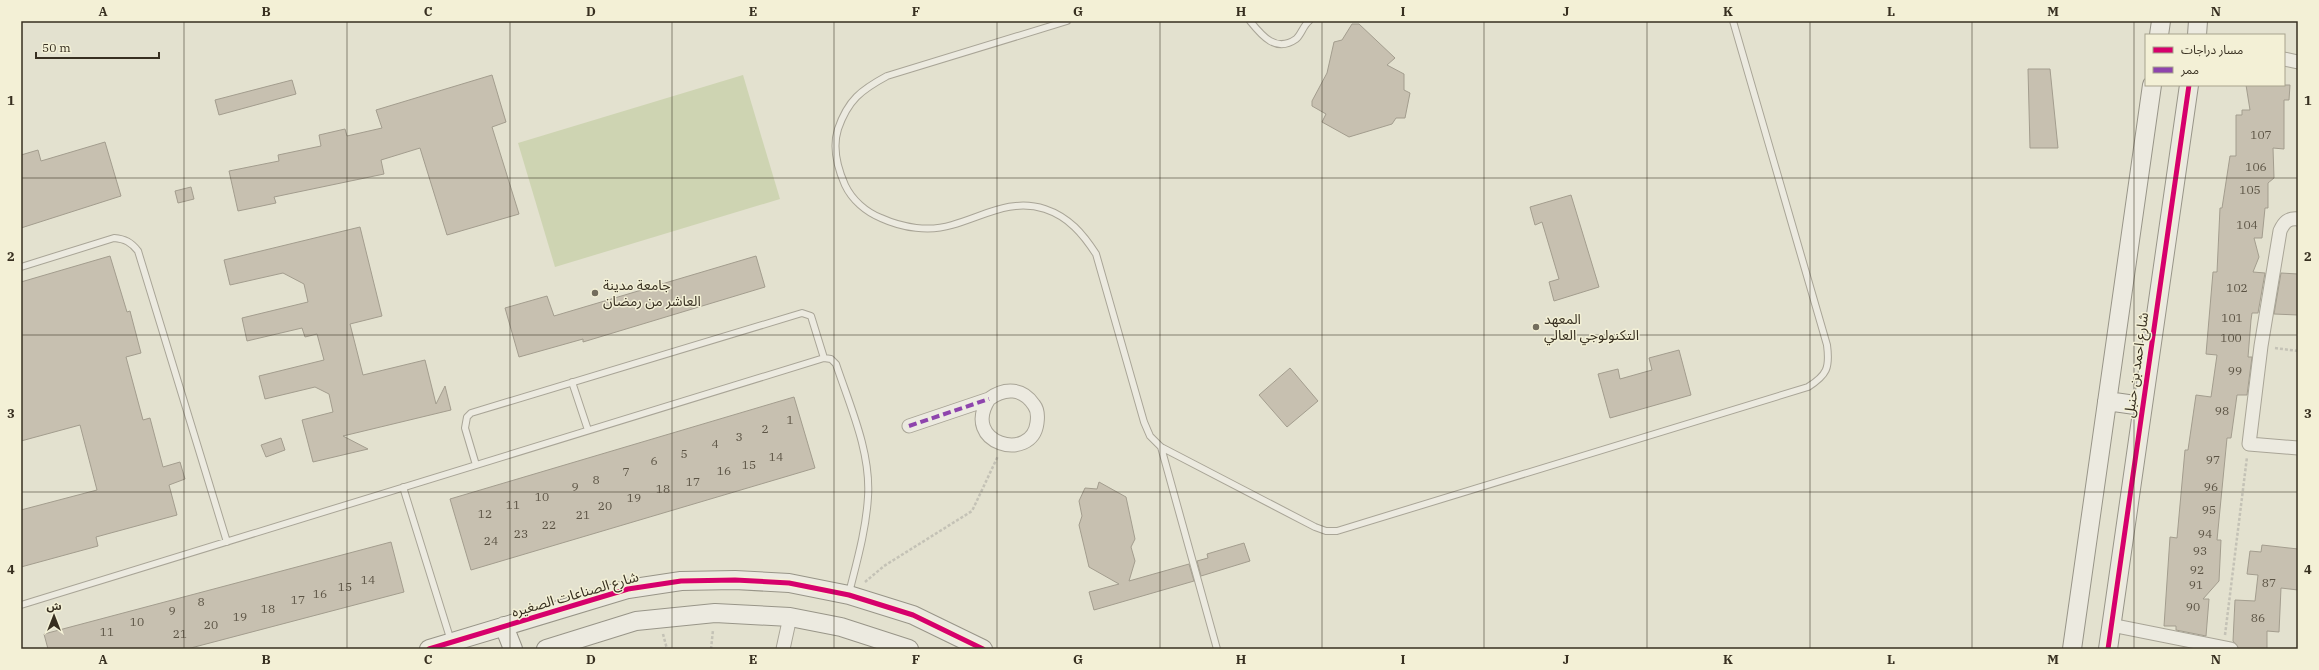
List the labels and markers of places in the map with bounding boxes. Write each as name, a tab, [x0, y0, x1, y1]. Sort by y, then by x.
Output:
place label: جامعة مدينة العاشر من رمضان	[603, 276, 701, 310]
marker: جامعة مدينة العاشر من رمضان	[590, 288, 600, 298]
place label: المعهد التكنولوجي العالي	[1544, 310, 1639, 346]
marker: المعهد التكنولوجي العالي	[1531, 322, 1541, 332]

